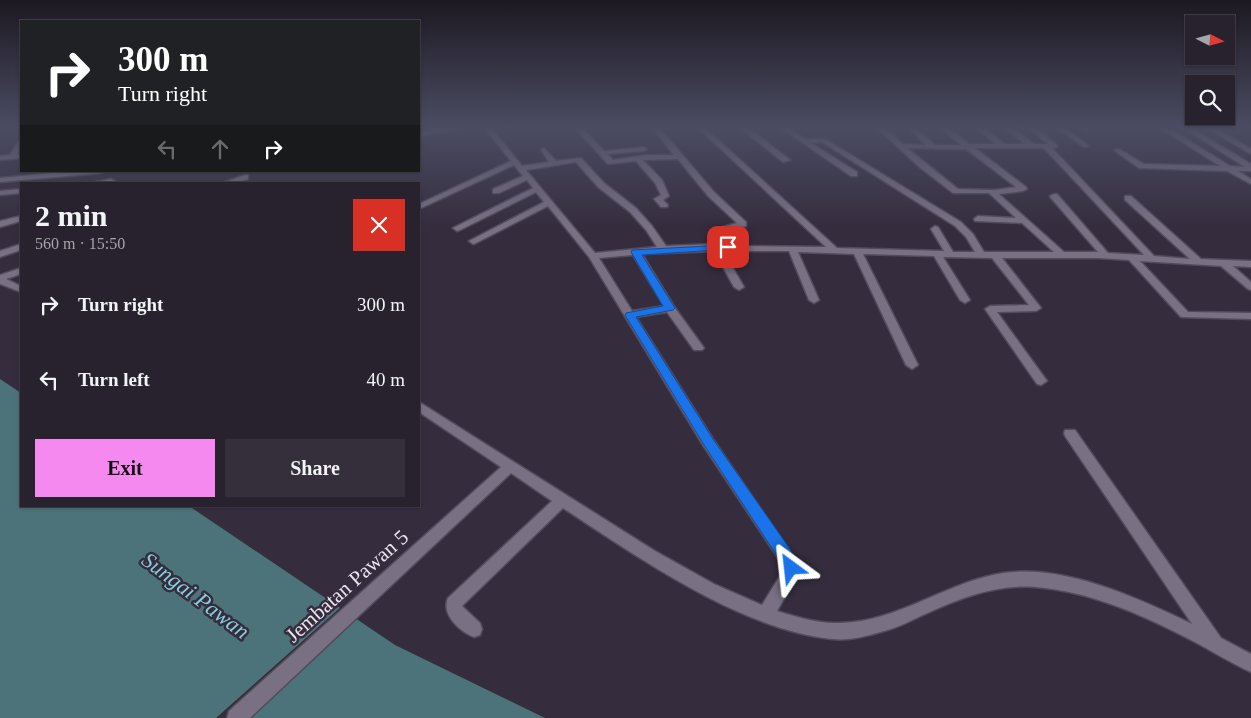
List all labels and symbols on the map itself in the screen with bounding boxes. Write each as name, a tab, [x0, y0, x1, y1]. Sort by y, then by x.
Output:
north arrow	[1185, 15, 1235, 65]
pin	[707, 226, 749, 268]
street label: Jembatan Pawan 5	[281, 525, 413, 647]
position arrow	[764, 541, 816, 593]
water label: Sungai Pawan	[137, 547, 254, 644]

